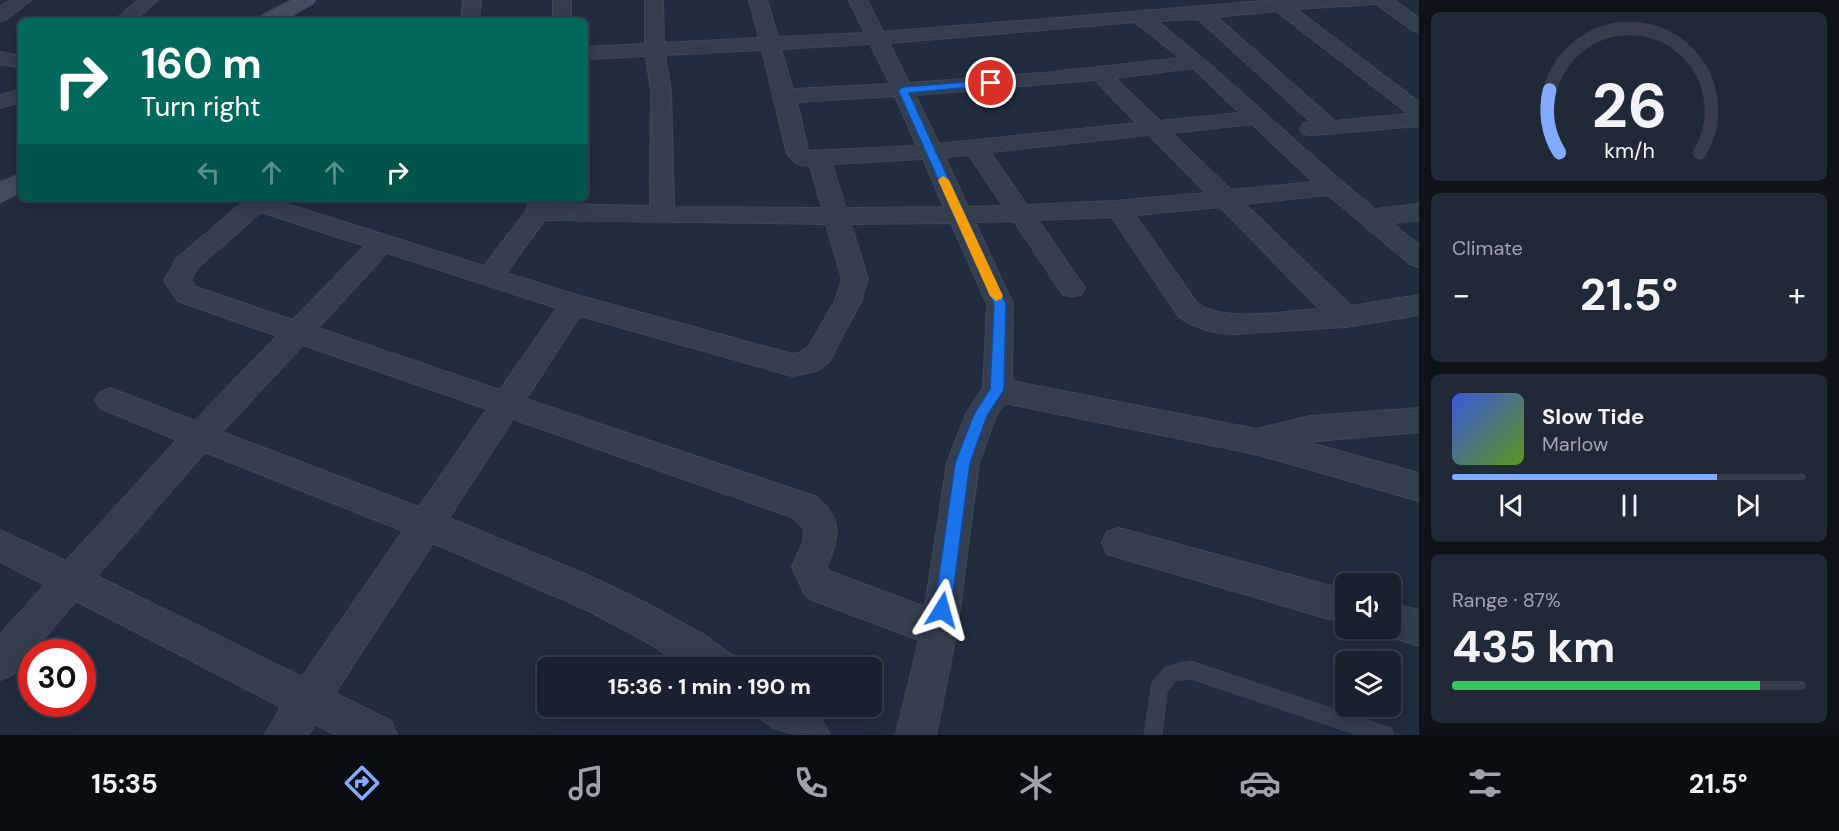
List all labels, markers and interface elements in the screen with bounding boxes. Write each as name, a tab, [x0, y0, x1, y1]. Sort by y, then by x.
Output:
text: 160 m	[141, 36, 262, 91]
icon: right	[42, 42, 120, 120]
pin	[965, 57, 1016, 108]
icon: arrive	[974, 66, 1007, 99]
text: 26	[1591, 66, 1667, 147]
text: Turn right	[141, 89, 261, 124]
text: km/h	[1604, 138, 1654, 166]
icon: left	[192, 156, 225, 189]
icon: ahead	[255, 156, 288, 189]
icon: ahead	[318, 156, 351, 189]
icon: right	[381, 156, 414, 189]
text: Climate	[1452, 235, 1523, 261]
text: 21.5°	[1580, 265, 1678, 324]
text: −	[1452, 273, 1470, 316]
text: +	[1788, 273, 1806, 316]
text: Slow Tide	[1542, 402, 1644, 431]
text: Marlow	[1542, 431, 1608, 457]
icon: previous	[1495, 489, 1528, 522]
icon: pause	[1613, 489, 1646, 522]
icon: next	[1731, 489, 1764, 522]
map controls	[1335, 573, 1401, 717]
button: sound	[1335, 573, 1401, 639]
position arrow	[910, 578, 974, 642]
text: Range · 87%	[1452, 587, 1561, 613]
text: 435 km	[1452, 617, 1615, 676]
speed limit sign: 30	[18, 639, 96, 717]
button: layers	[1335, 651, 1401, 717]
text: 15:36 · 1 min · 190 m	[608, 672, 811, 701]
icon: directions	[341, 762, 383, 804]
icon: music	[565, 762, 607, 804]
icon: phone	[790, 762, 832, 804]
icon: climate	[1015, 762, 1057, 804]
icon: car	[1239, 762, 1281, 804]
icon: filters	[1464, 762, 1506, 804]
text: 15:35	[91, 766, 158, 801]
text: 21.5°	[1689, 766, 1748, 801]

